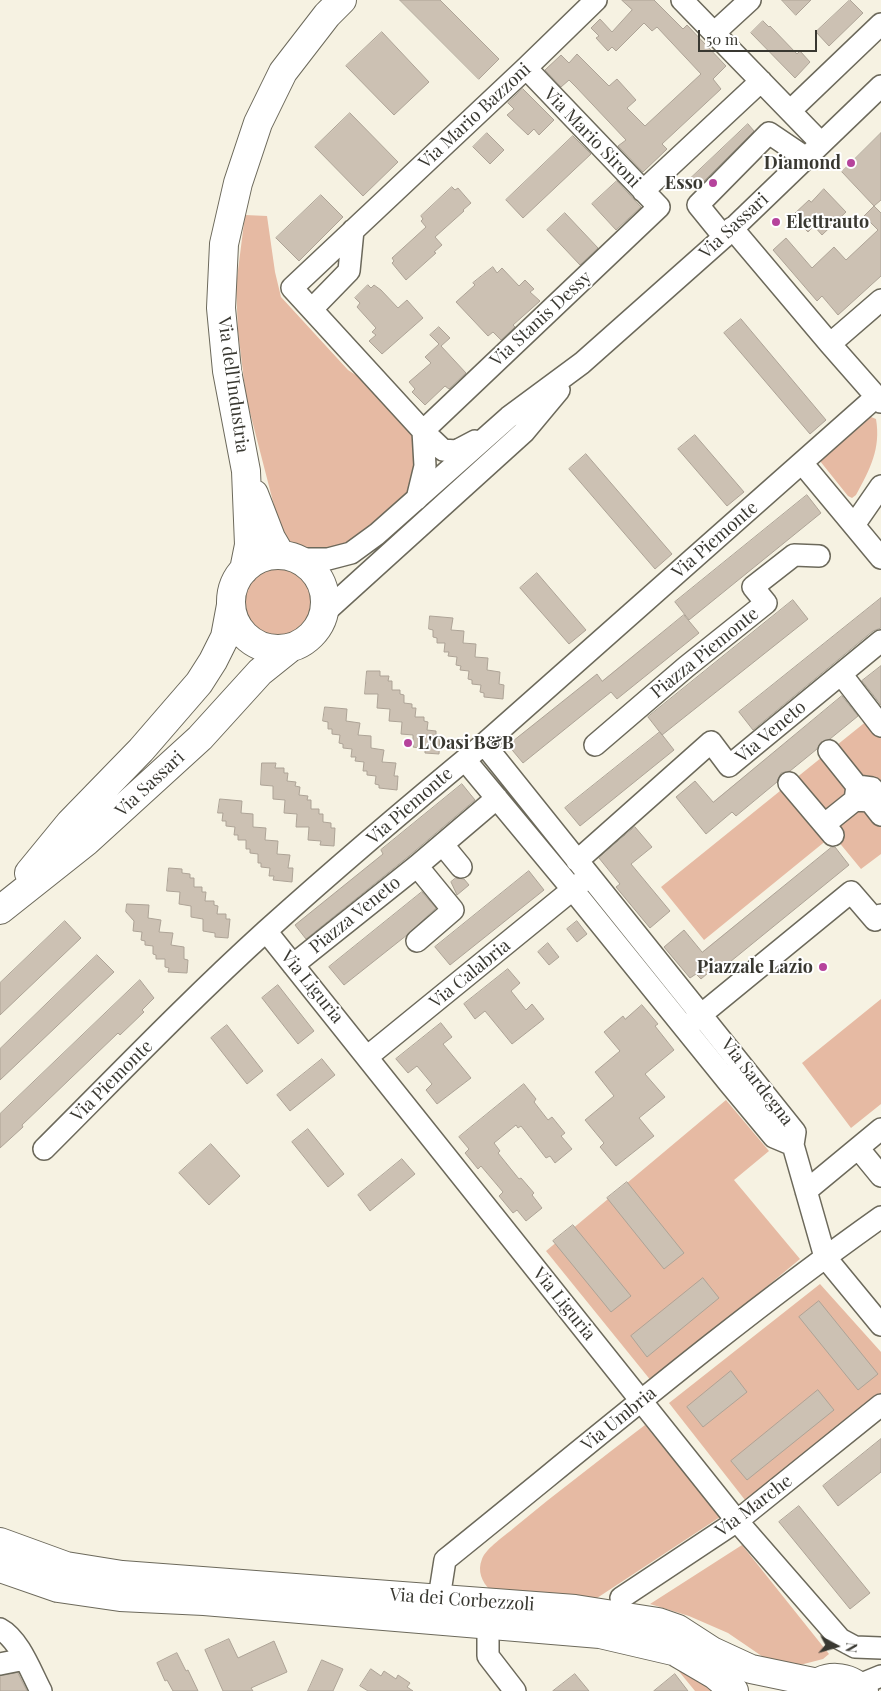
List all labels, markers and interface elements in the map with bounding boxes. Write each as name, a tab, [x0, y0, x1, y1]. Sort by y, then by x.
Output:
scale bar	[701, 20, 820, 52]
text: 50 m	[706, 29, 738, 49]
street label: Via Mario Bazzoni	[415, 59, 535, 173]
street label: Via Mario Sironi	[539, 84, 645, 192]
place label: Diamond	[764, 152, 841, 174]
marker: Diamond	[845, 157, 857, 169]
place label: Esso	[665, 172, 703, 194]
marker: Esso	[707, 177, 719, 189]
street label: Via Sassari	[695, 189, 773, 263]
place label: Elettrauto	[786, 211, 869, 233]
marker: Elettrauto	[770, 216, 782, 228]
street label: Via Stanis Dessy	[486, 267, 596, 371]
street label: Via dell'Industria	[213, 316, 253, 454]
street label: Via Piemonte	[668, 497, 762, 583]
street label: Piazza Piemonte	[647, 603, 763, 703]
street label: Via Veneto	[731, 696, 811, 768]
place label: L'Oasi B&B	[418, 732, 514, 754]
marker: L'Oasi B&B	[402, 737, 414, 749]
street label: Via Sassari	[111, 747, 189, 821]
street label: Via Piemonte	[363, 763, 457, 849]
street label: Piazza Veneto	[305, 872, 405, 958]
street label: Via Calabria	[425, 935, 515, 1013]
street label: Via Liguria	[276, 946, 348, 1028]
place label: Piazzale Lazio	[697, 956, 813, 978]
marker: Piazzale Lazio	[817, 961, 829, 973]
street label: Via Sardegna	[716, 1034, 798, 1130]
street label: Via Piemonte	[67, 1036, 157, 1126]
street label: Via Liguria	[528, 1263, 600, 1345]
street label: Via Umbria	[577, 1382, 661, 1456]
street label: Via Marche	[711, 1470, 797, 1542]
street label: Via dei Corbezzoli	[389, 1584, 535, 1616]
north arrow	[811, 1621, 861, 1671]
text: N	[841, 1642, 861, 1654]

